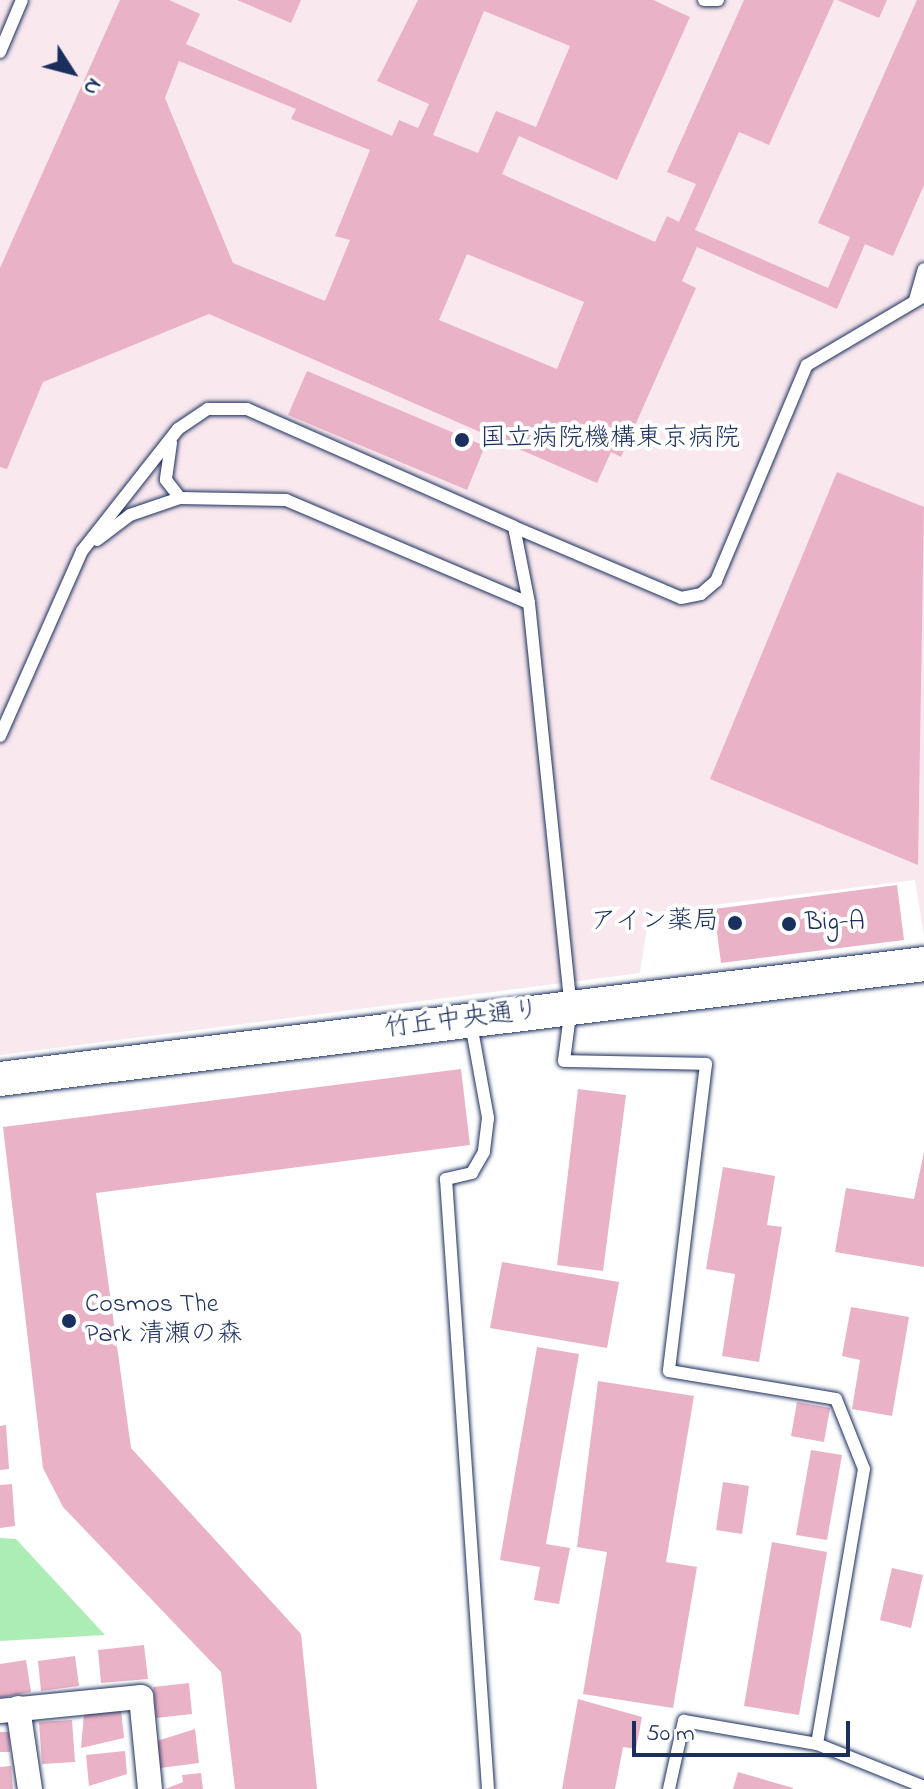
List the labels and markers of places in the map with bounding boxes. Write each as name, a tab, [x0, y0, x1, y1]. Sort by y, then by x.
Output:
place label: 国立病院機構東京病院	[480, 424, 740, 456]
marker: 国立病院機構東京病院	[451, 429, 473, 451]
place label: アイン薬局	[589, 907, 719, 939]
place label: Big-A	[805, 908, 865, 940]
marker: アイン薬局	[726, 914, 744, 932]
marker: Big-A	[780, 915, 798, 933]
place label: Cosmos The Park 清瀬の森	[85, 1290, 242, 1352]
marker: Cosmos The Park 清瀬の森	[60, 1312, 78, 1330]

